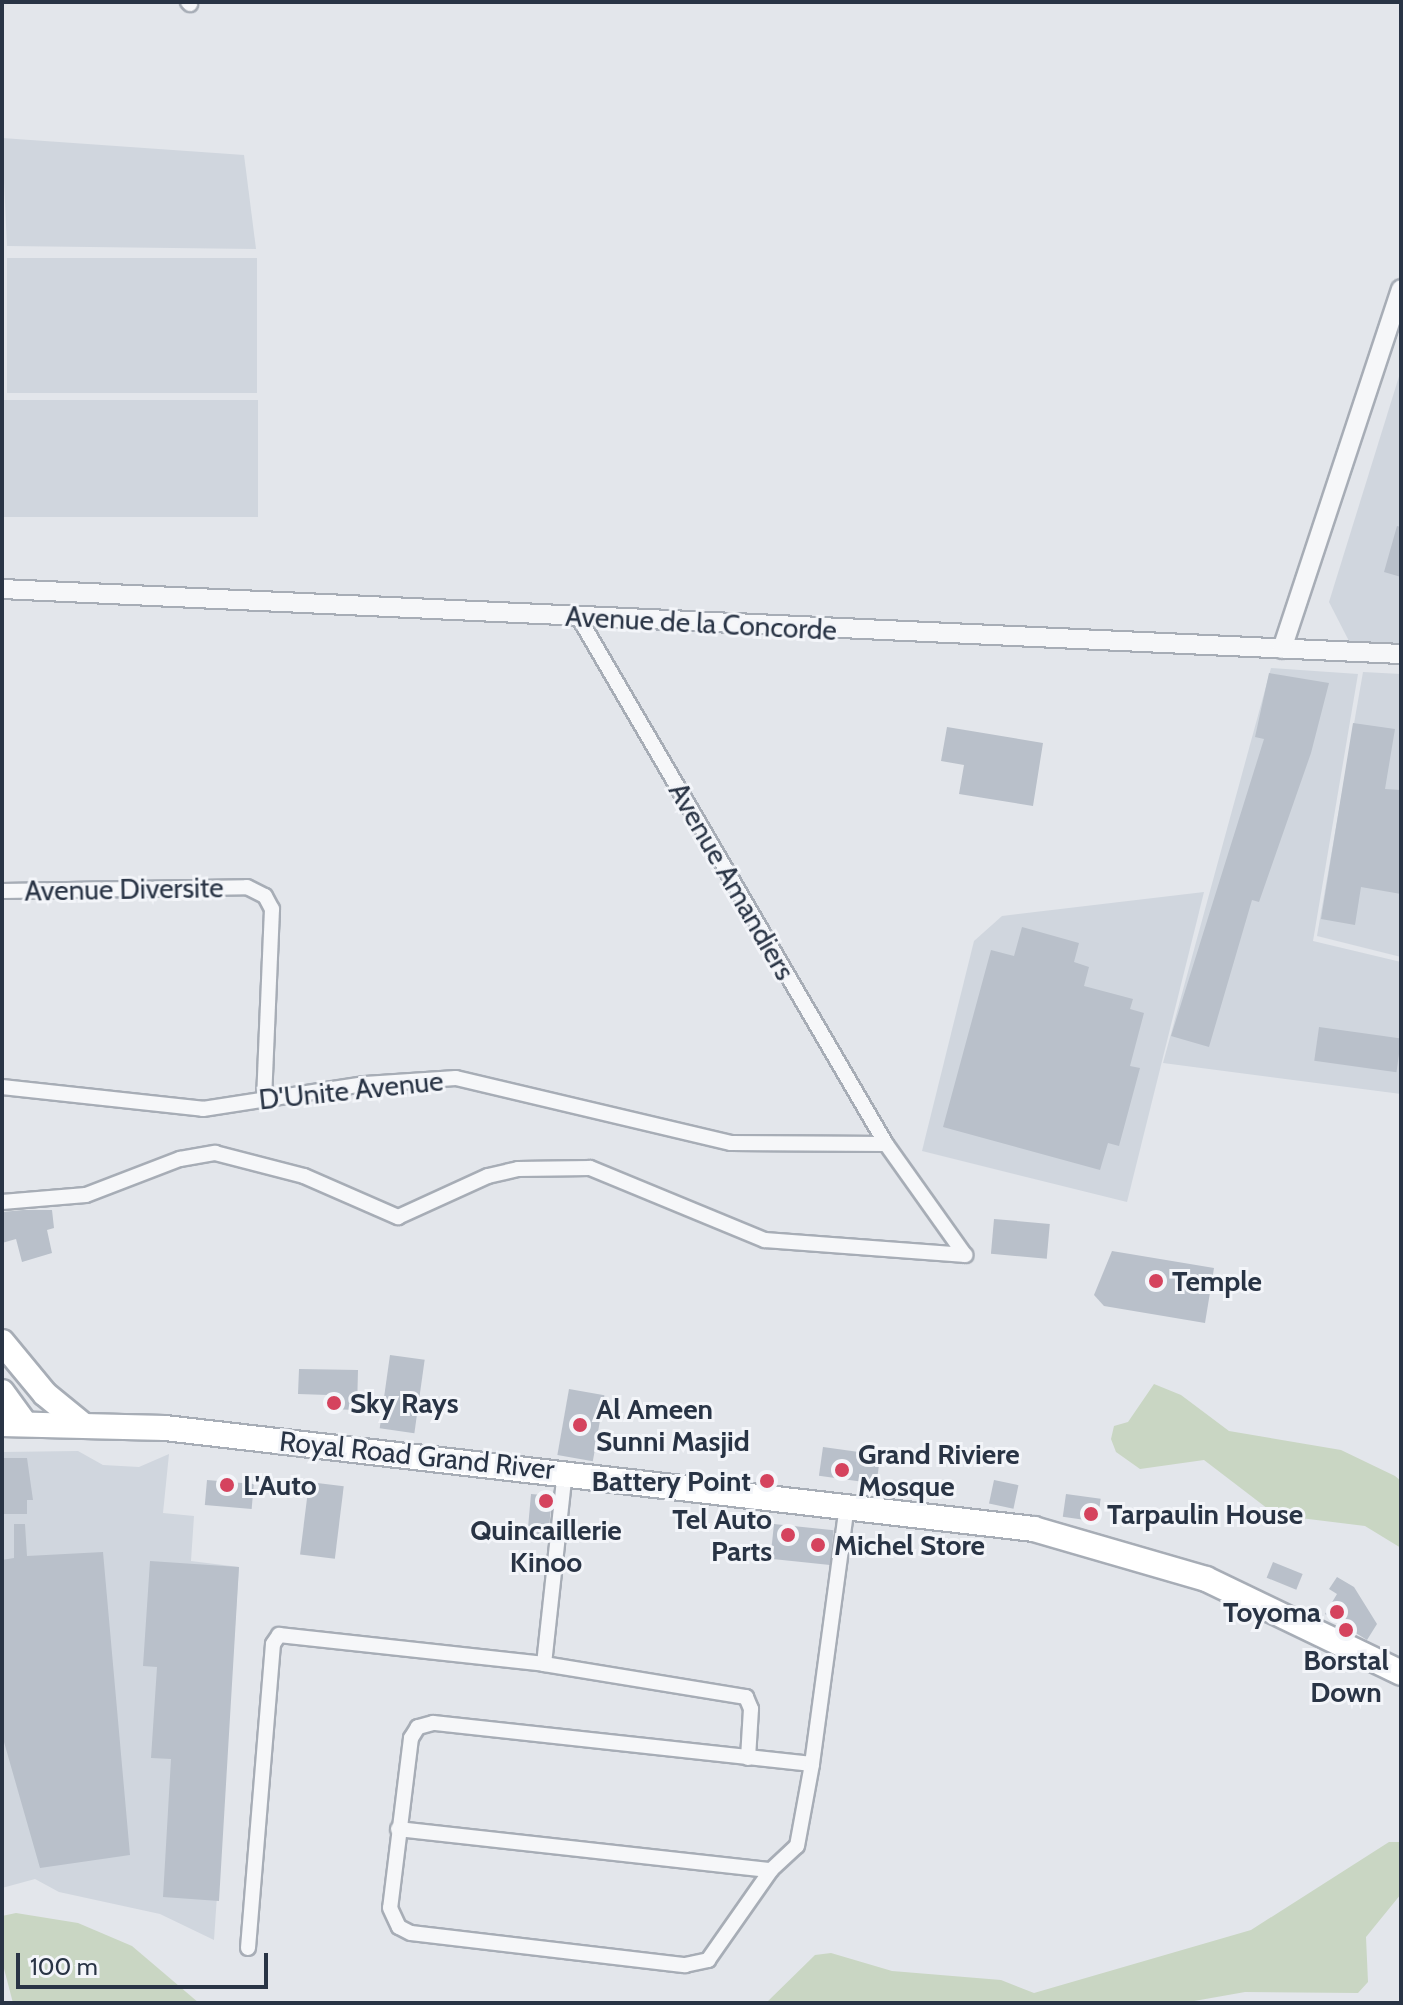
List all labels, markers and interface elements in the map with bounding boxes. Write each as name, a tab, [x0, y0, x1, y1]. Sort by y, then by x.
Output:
street label: Avenue de la Concorde	[564, 599, 838, 647]
street label: Avenue Amandiers	[662, 776, 802, 986]
street label: Avenue Diversite	[24, 870, 224, 908]
street label: D'Unite Avenue	[257, 1064, 445, 1116]
place label: Temple	[1172, 1264, 1262, 1298]
marker: Temple	[1147, 1272, 1165, 1290]
place label: Sky Rays	[350, 1386, 458, 1420]
place label: Al Ameen Sunni Masjid	[596, 1392, 750, 1458]
marker: Sky Rays	[325, 1394, 343, 1412]
marker: Al Ameen Sunni Masjid	[571, 1416, 589, 1434]
street label: Royal Road Grand River	[278, 1424, 556, 1486]
place label: Grand Riviere Mosque	[858, 1437, 1020, 1503]
marker: Grand Riviere Mosque	[833, 1461, 851, 1479]
place label: Battery Point	[592, 1464, 751, 1498]
place label: L'Auto	[243, 1468, 317, 1502]
marker: Battery Point	[758, 1472, 776, 1490]
marker: L'Auto	[218, 1476, 236, 1494]
marker: Quincaillerie Kinoo	[537, 1492, 555, 1510]
place label: Tarpaulin House	[1107, 1497, 1303, 1531]
place label: Tel Auto Parts	[672, 1502, 772, 1568]
marker: Tarpaulin House	[1082, 1505, 1100, 1523]
place label: Quincaillerie Kinoo	[470, 1513, 622, 1579]
marker: Tel Auto Parts	[779, 1526, 797, 1544]
place label: Michel Store	[834, 1528, 985, 1562]
marker: Michel Store	[809, 1536, 827, 1554]
place label: Toyoma	[1223, 1595, 1321, 1629]
marker: Toyoma	[1328, 1603, 1346, 1621]
marker: Borstal Down	[1337, 1621, 1355, 1639]
place label: Borstal Down	[1303, 1643, 1389, 1709]
scale bar	[20, 1937, 272, 1987]
text: 100 m	[30, 1952, 98, 1981]

